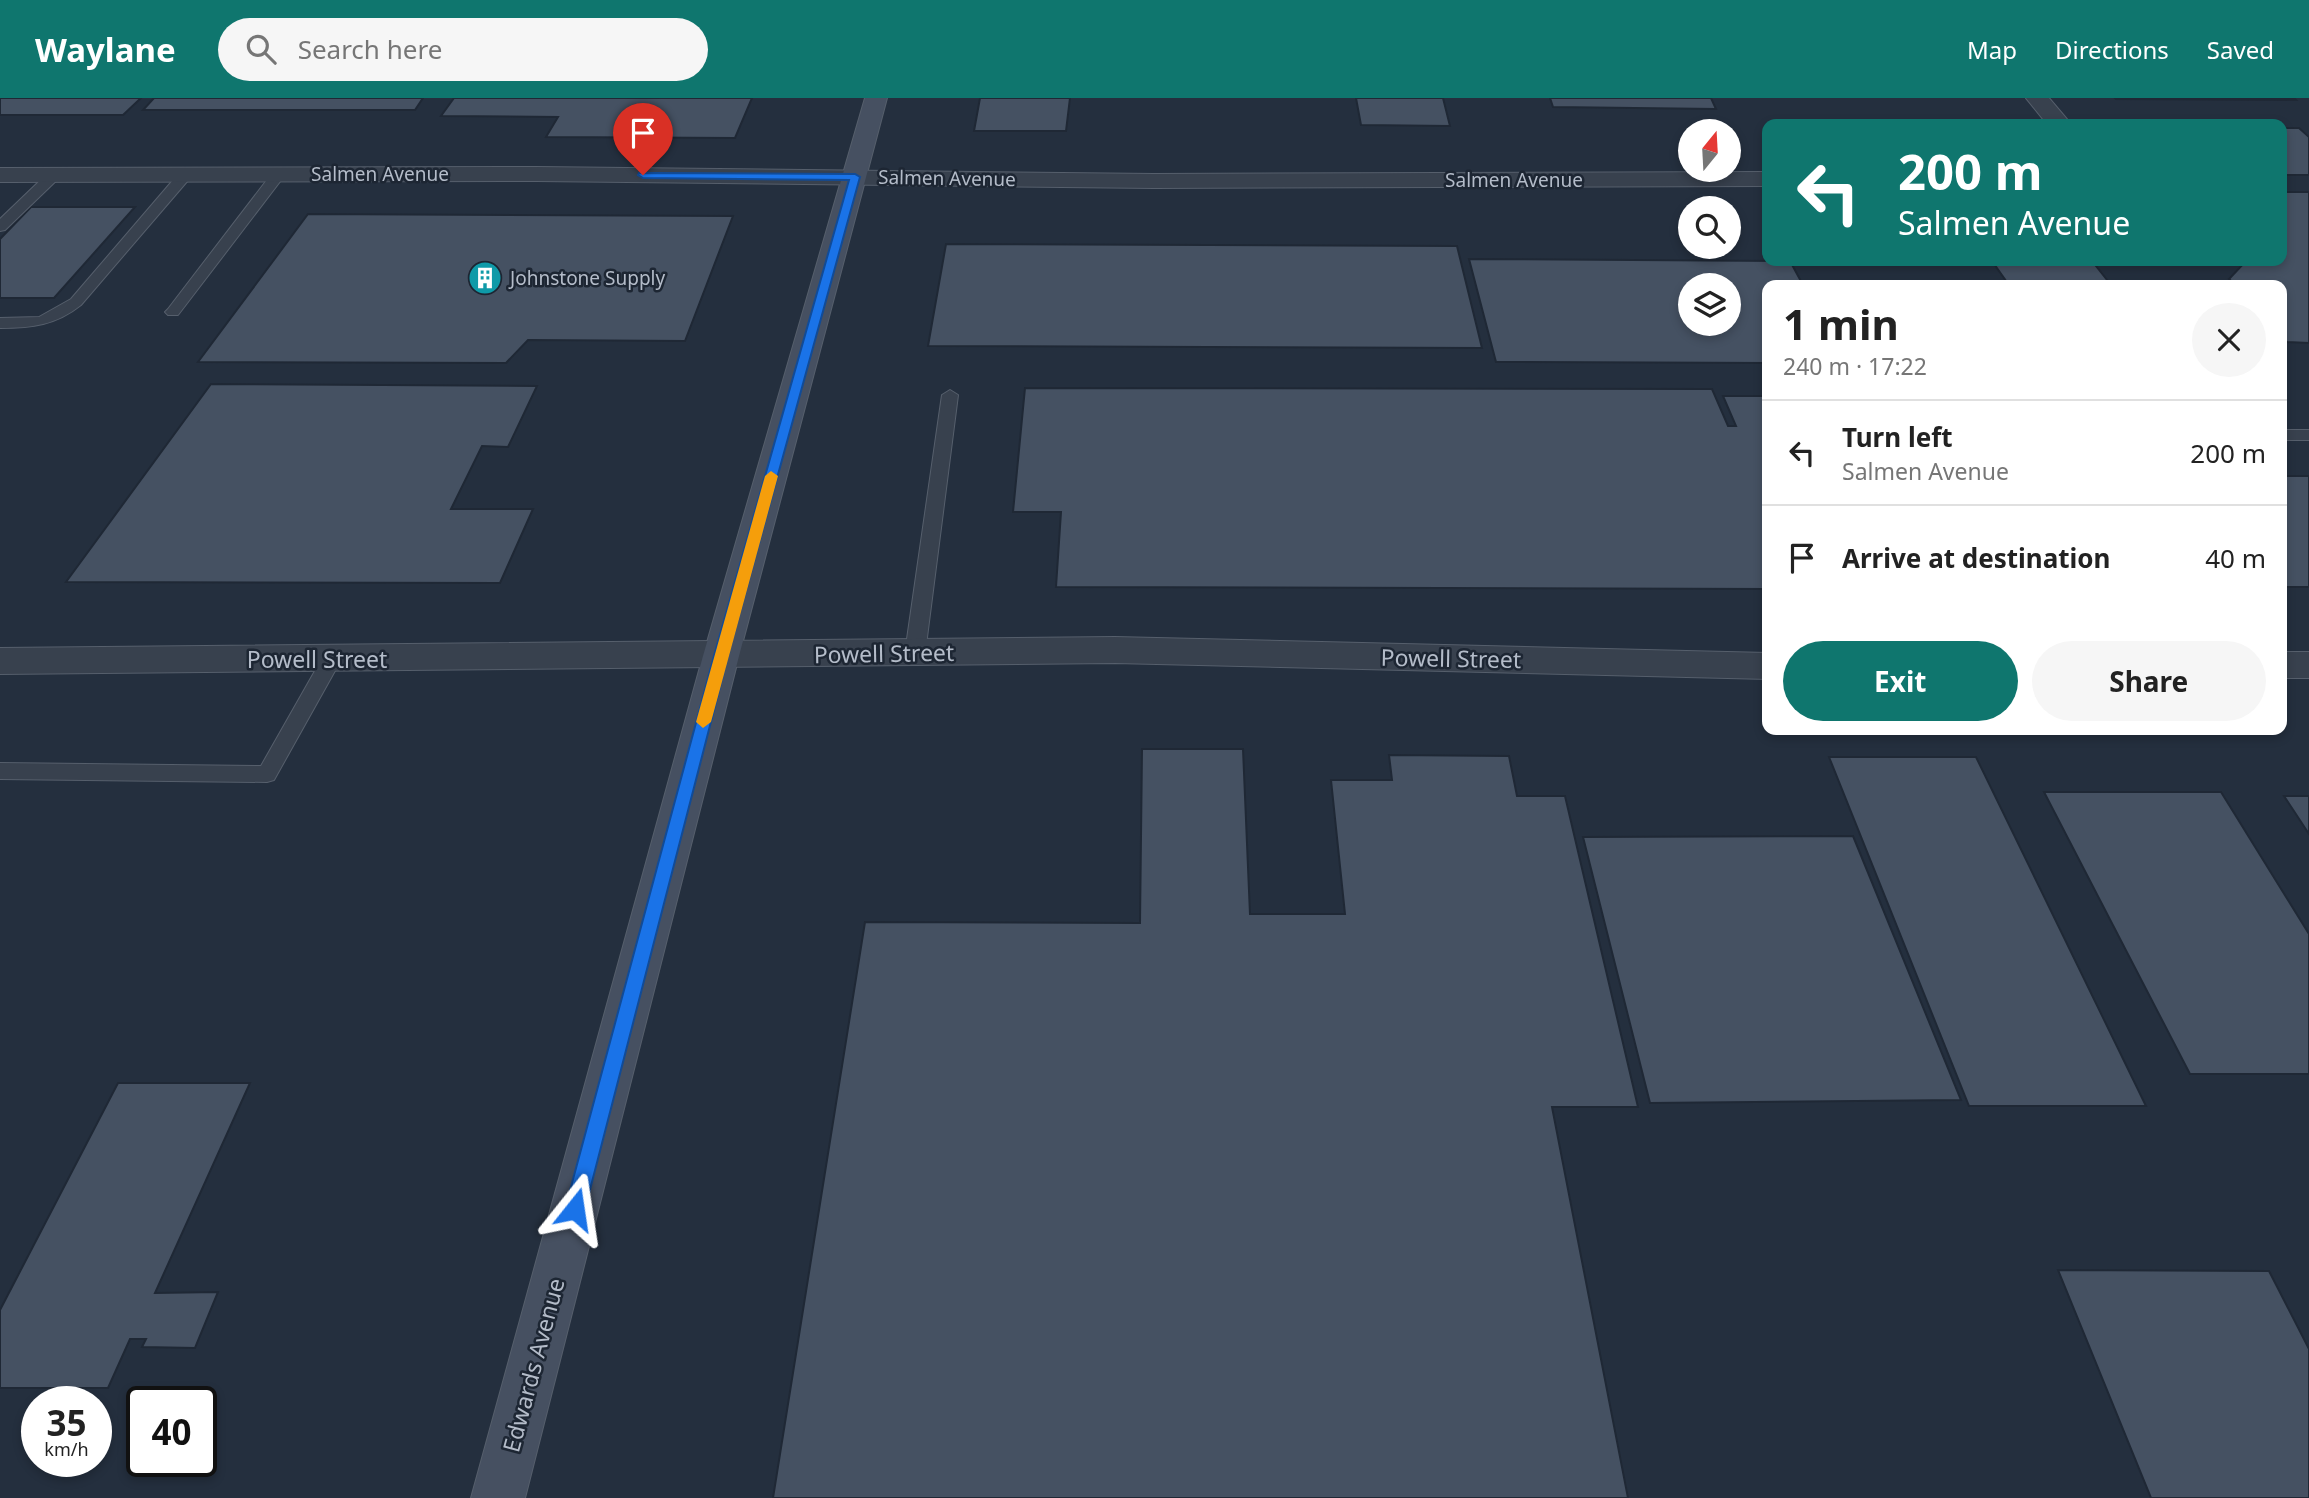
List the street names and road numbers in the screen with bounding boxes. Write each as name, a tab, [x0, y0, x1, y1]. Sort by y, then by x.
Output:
street label: Salmen Avenue	[311, 161, 449, 187]
street label: Salmen Avenue	[878, 164, 1016, 192]
street label: Salmen Avenue	[1445, 167, 1583, 193]
street label: Powell Street	[813, 636, 955, 670]
street label: Powell Street	[1380, 641, 1522, 675]
street label: Powell Street	[247, 643, 387, 675]
street label: Edwards Avenue	[494, 1274, 572, 1456]

